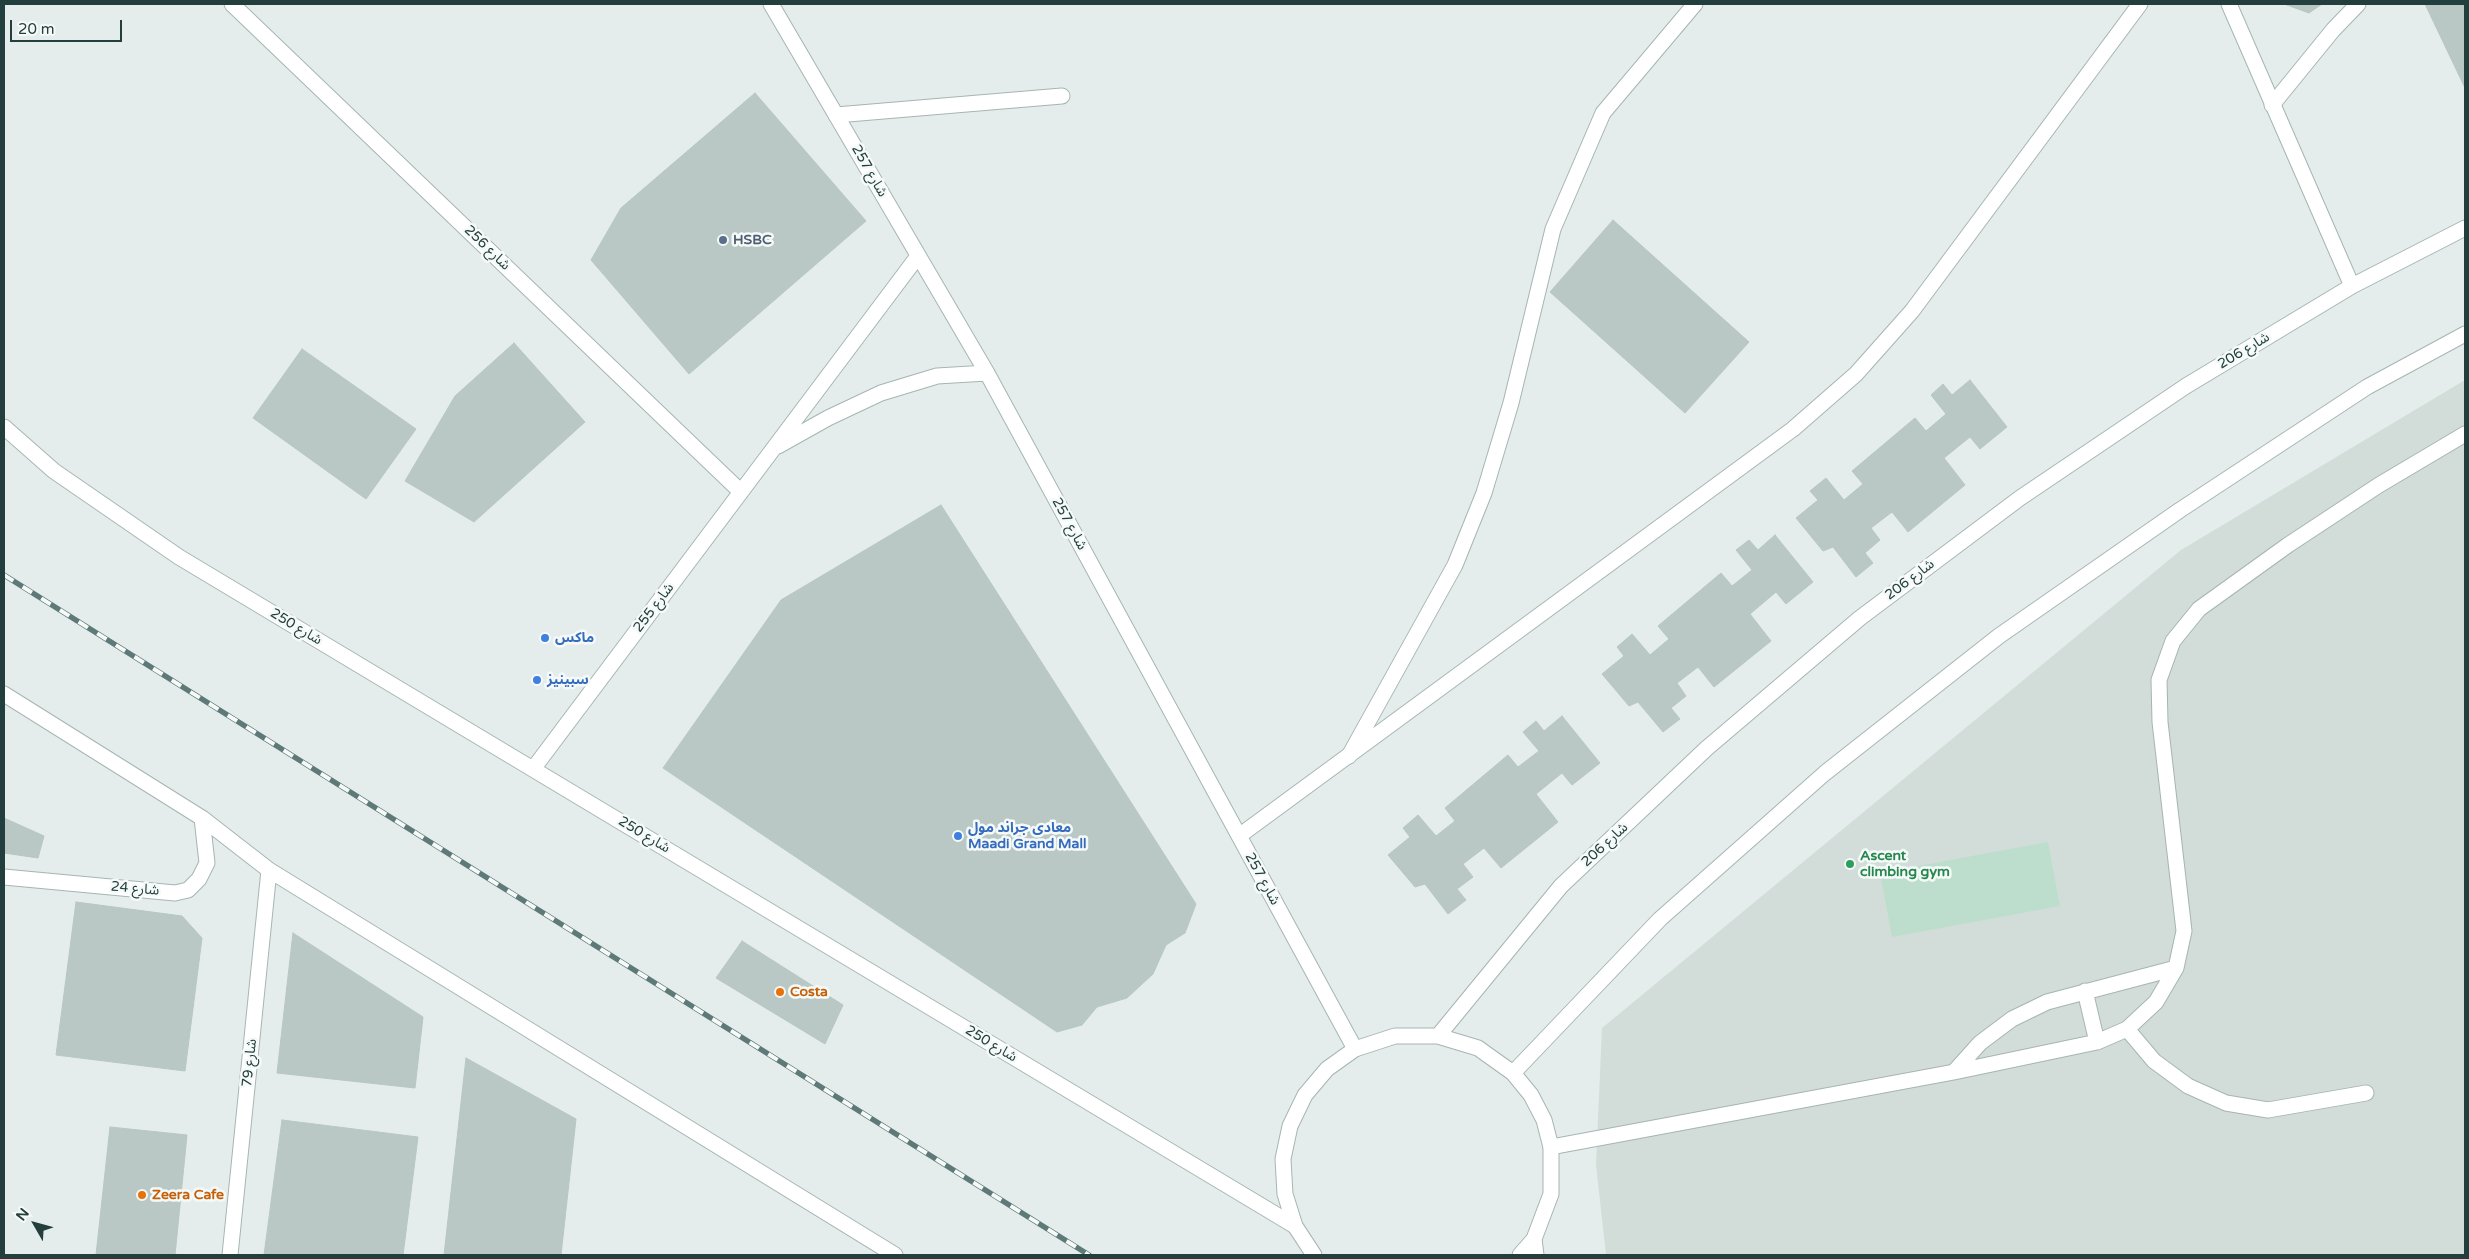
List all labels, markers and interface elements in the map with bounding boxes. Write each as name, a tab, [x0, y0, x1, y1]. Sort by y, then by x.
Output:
scale bar	[12, 10, 125, 42]
text: 20 m	[18, 20, 55, 38]
street label: شارع 257	[847, 142, 891, 200]
street label: شارع 256	[461, 222, 513, 274]
place label: HSBC	[733, 232, 772, 248]
marker: HSBC	[717, 234, 729, 246]
street label: شارع 206	[2215, 329, 2273, 373]
street label: شارع 257	[1048, 495, 1090, 553]
street label: شارع 206	[1882, 556, 1938, 604]
street label: شارع 255	[630, 580, 678, 636]
street label: شارع 250	[267, 605, 325, 649]
place label: ماكس	[555, 630, 594, 646]
marker: ماكس	[539, 632, 551, 644]
place label: سبينيز	[547, 672, 589, 688]
marker: سبينيز	[531, 674, 543, 686]
street label: شارع 250	[615, 813, 673, 857]
street label: شارع 206	[1578, 819, 1632, 871]
place label: معادى جراند مول Maadi Grand Mall	[968, 820, 1086, 852]
marker: معادى جراند مول Maadi Grand Mall	[952, 830, 964, 842]
place label: Ascent climbing gym	[1860, 848, 1950, 880]
street label: شارع 257	[1241, 850, 1283, 908]
marker: Ascent climbing gym	[1844, 858, 1856, 870]
street label: شارع 24	[110, 879, 160, 899]
place label: Costa	[790, 984, 828, 1000]
marker: Costa	[774, 986, 786, 998]
street label: شارع 250	[962, 1022, 1020, 1066]
street label: شارع 79	[239, 1038, 261, 1088]
place label: Zeera Cafe	[152, 1187, 224, 1203]
marker: Zeera Cafe	[136, 1189, 148, 1201]
north arrow	[10, 1199, 60, 1249]
text: N	[13, 1205, 33, 1224]

